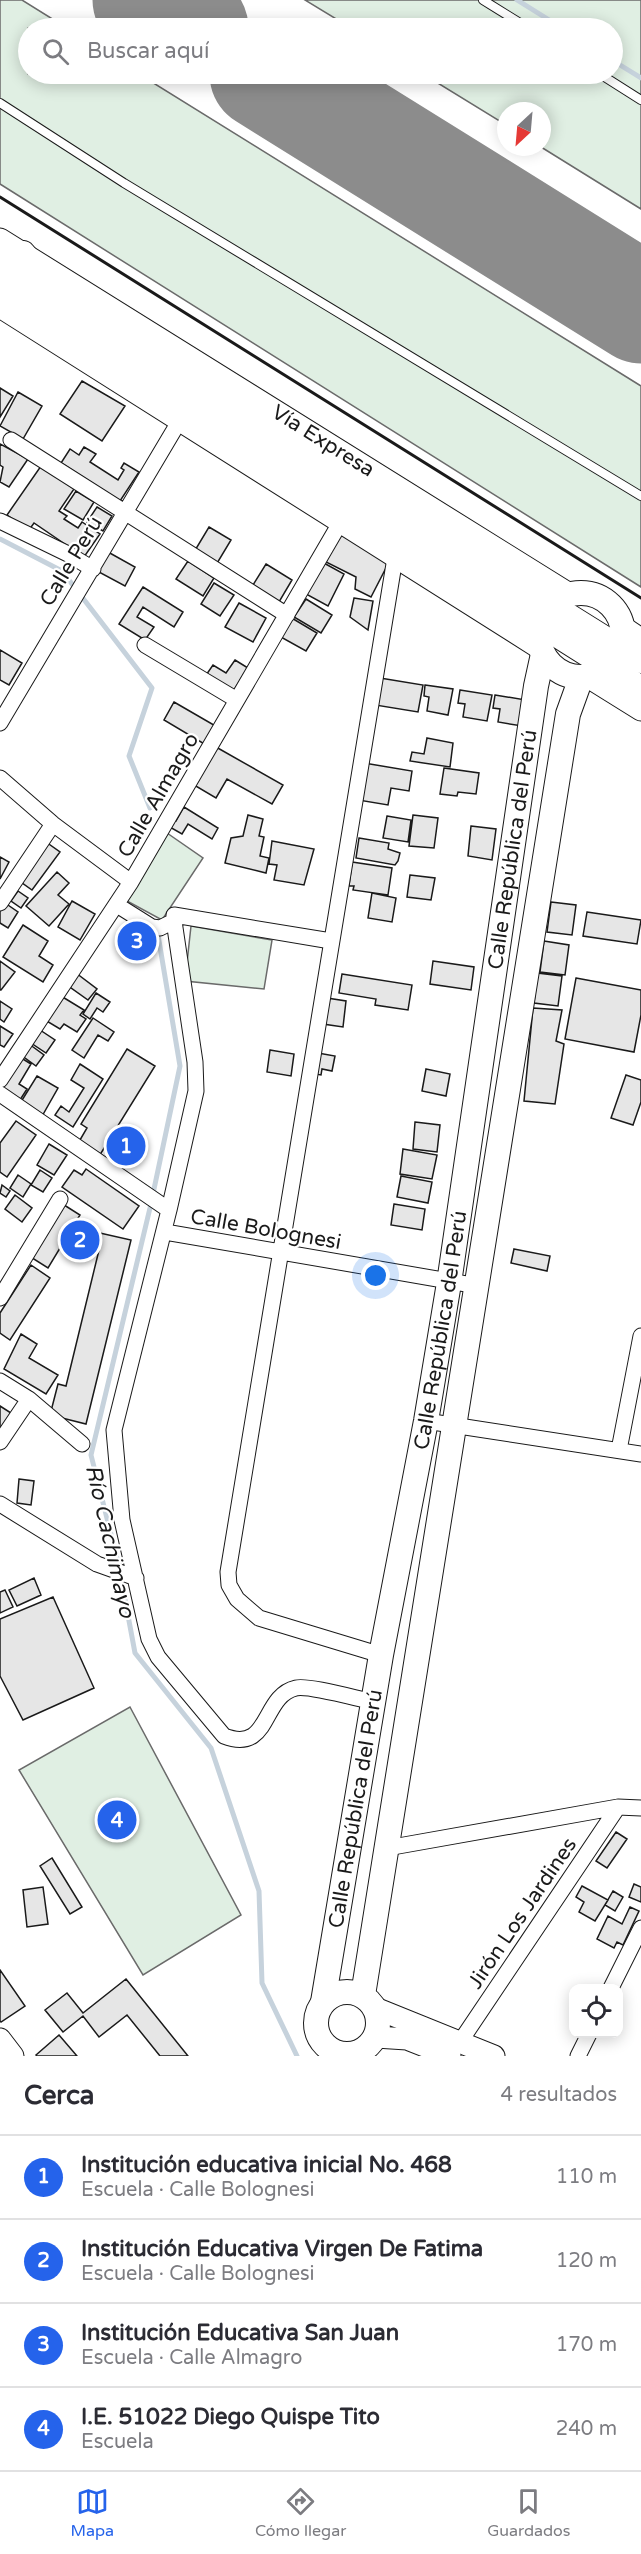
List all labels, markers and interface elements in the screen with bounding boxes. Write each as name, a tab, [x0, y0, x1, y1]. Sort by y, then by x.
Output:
search box	[18, 18, 623, 84]
icon: search	[39, 35, 72, 68]
text: Buscar aquí	[87, 38, 209, 64]
north arrow	[497, 102, 551, 156]
street label: Vía Expresa	[267, 400, 379, 482]
street label: Calle Perú	[35, 512, 108, 611]
street label: Calle Almagro	[113, 728, 204, 862]
street label: Calle República del Perú	[483, 728, 542, 971]
pin: 3	[118, 918, 156, 964]
pin: 1	[106, 1124, 146, 1168]
street label: Calle Bolognesi	[189, 1204, 343, 1255]
street label: Calle República del Perú	[409, 1209, 472, 1452]
pin: 2	[60, 1218, 100, 1262]
your location	[361, 1261, 390, 1290]
water label: Río Cachimayo	[80, 1462, 141, 1622]
street label: Calle República del Perú	[324, 1687, 388, 1930]
pin: 4	[98, 1798, 136, 1842]
street label: Jirón Los Jardines	[463, 1833, 582, 1994]
map controls	[569, 1984, 623, 2038]
button: locate	[569, 1984, 623, 2038]
text: Cerca	[24, 2080, 94, 2111]
text: 4 resultados	[501, 2083, 617, 2107]
text: Institución educativa inicial No. 468	[81, 2152, 452, 2178]
text: 1	[37, 2165, 50, 2189]
text: 110 m	[556, 2165, 617, 2189]
text: Escuela · Calle Bolognesi	[81, 2178, 315, 2202]
text: Institución Educativa Virgen De Fatima	[81, 2236, 483, 2262]
text: 2	[37, 2249, 50, 2273]
text: 120 m	[556, 2249, 617, 2273]
text: Escuela · Calle Bolognesi	[81, 2262, 315, 2286]
text: Institución Educativa San Juan	[81, 2320, 399, 2346]
text: 3	[37, 2333, 50, 2357]
text: 170 m	[556, 2333, 617, 2357]
text: Escuela · Calle Almagro	[81, 2346, 302, 2370]
text: I.E. 51022 Diego Quispe Tito	[81, 2404, 380, 2430]
text: 4	[37, 2417, 50, 2441]
text: 240 m	[556, 2417, 617, 2441]
text: Escuela	[81, 2430, 154, 2454]
tab: Mapa	[70, 2485, 114, 2541]
tab: Cómo llegar	[255, 2485, 346, 2541]
tab: Guardados	[487, 2485, 571, 2541]

